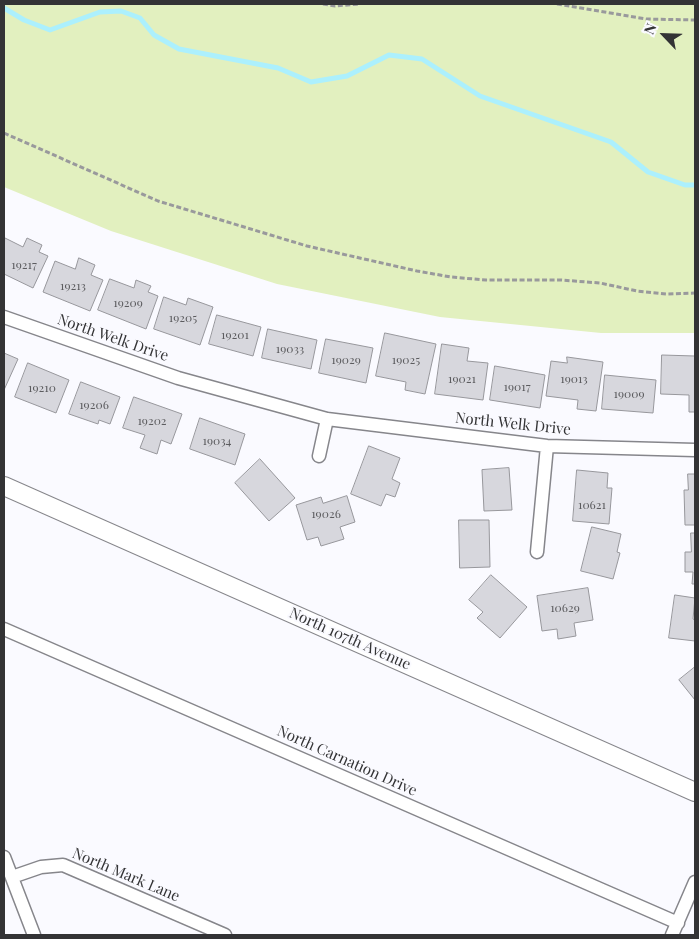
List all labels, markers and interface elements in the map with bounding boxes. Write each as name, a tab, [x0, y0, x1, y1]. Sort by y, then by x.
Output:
north arrow	[639, 10, 689, 60]
text: N	[639, 20, 661, 37]
house number: 19217	[11, 258, 37, 272]
house number: 19213	[60, 279, 86, 293]
house number: 19209	[113, 296, 143, 310]
street label: North Welk Drive	[55, 311, 171, 365]
house number: 19205	[169, 311, 197, 325]
house number: 19201	[221, 328, 249, 342]
house number: 19033	[276, 342, 304, 356]
house number: 19029	[331, 353, 361, 367]
house number: 19025	[392, 353, 420, 367]
house number: 19021	[448, 372, 476, 386]
house number: 19013	[560, 372, 588, 386]
house number: 19017	[503, 380, 531, 394]
house number: 19210	[28, 381, 56, 395]
house number: 19009	[613, 387, 645, 401]
house number: 19206	[79, 398, 109, 412]
street label: North Welk Drive	[454, 409, 572, 439]
house number: 19202	[137, 414, 167, 428]
house number: 19034	[202, 434, 232, 448]
house number: 10621	[578, 498, 606, 512]
house number: 19026	[311, 507, 341, 521]
house number: 10629	[550, 601, 580, 615]
street label: North 107th Avenue	[286, 604, 414, 674]
street label: North Carnation Drive	[274, 722, 420, 800]
street label: North Mark Lane	[70, 844, 182, 906]

